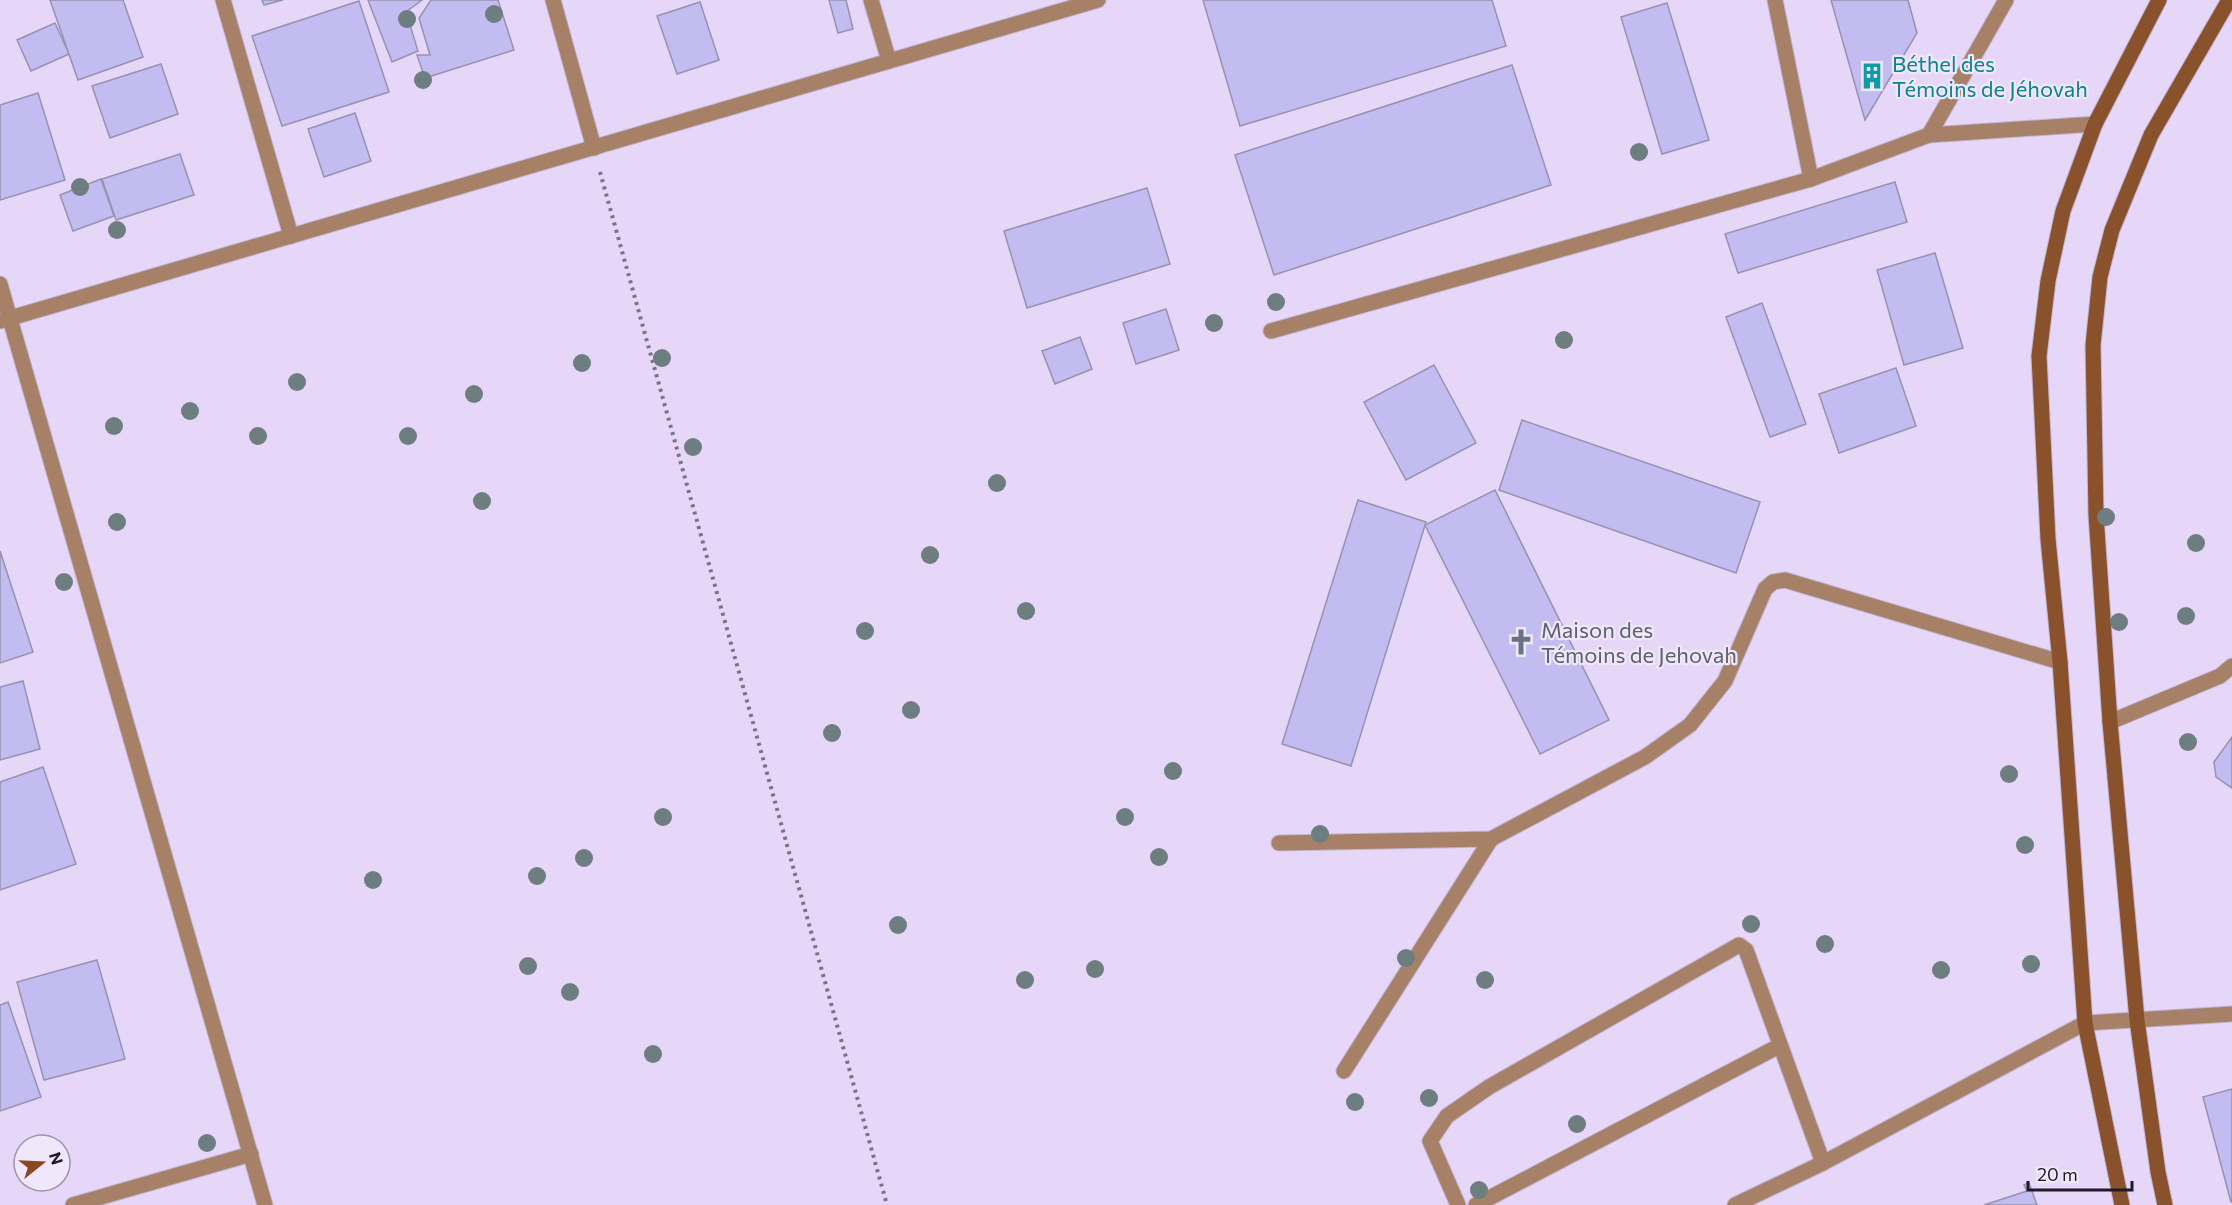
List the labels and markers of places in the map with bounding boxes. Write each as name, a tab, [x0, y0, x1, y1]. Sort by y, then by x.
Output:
place label: Béthel des Témoins de Jéhovah	[1892, 50, 2088, 102]
building icon: Béthel des Témoins de Jéhovah	[1857, 61, 1887, 91]
place label: Maison des Témoins de Jehovah	[1541, 616, 1737, 668]
church icon: Maison des Témoins de Jehovah	[1506, 627, 1536, 657]

